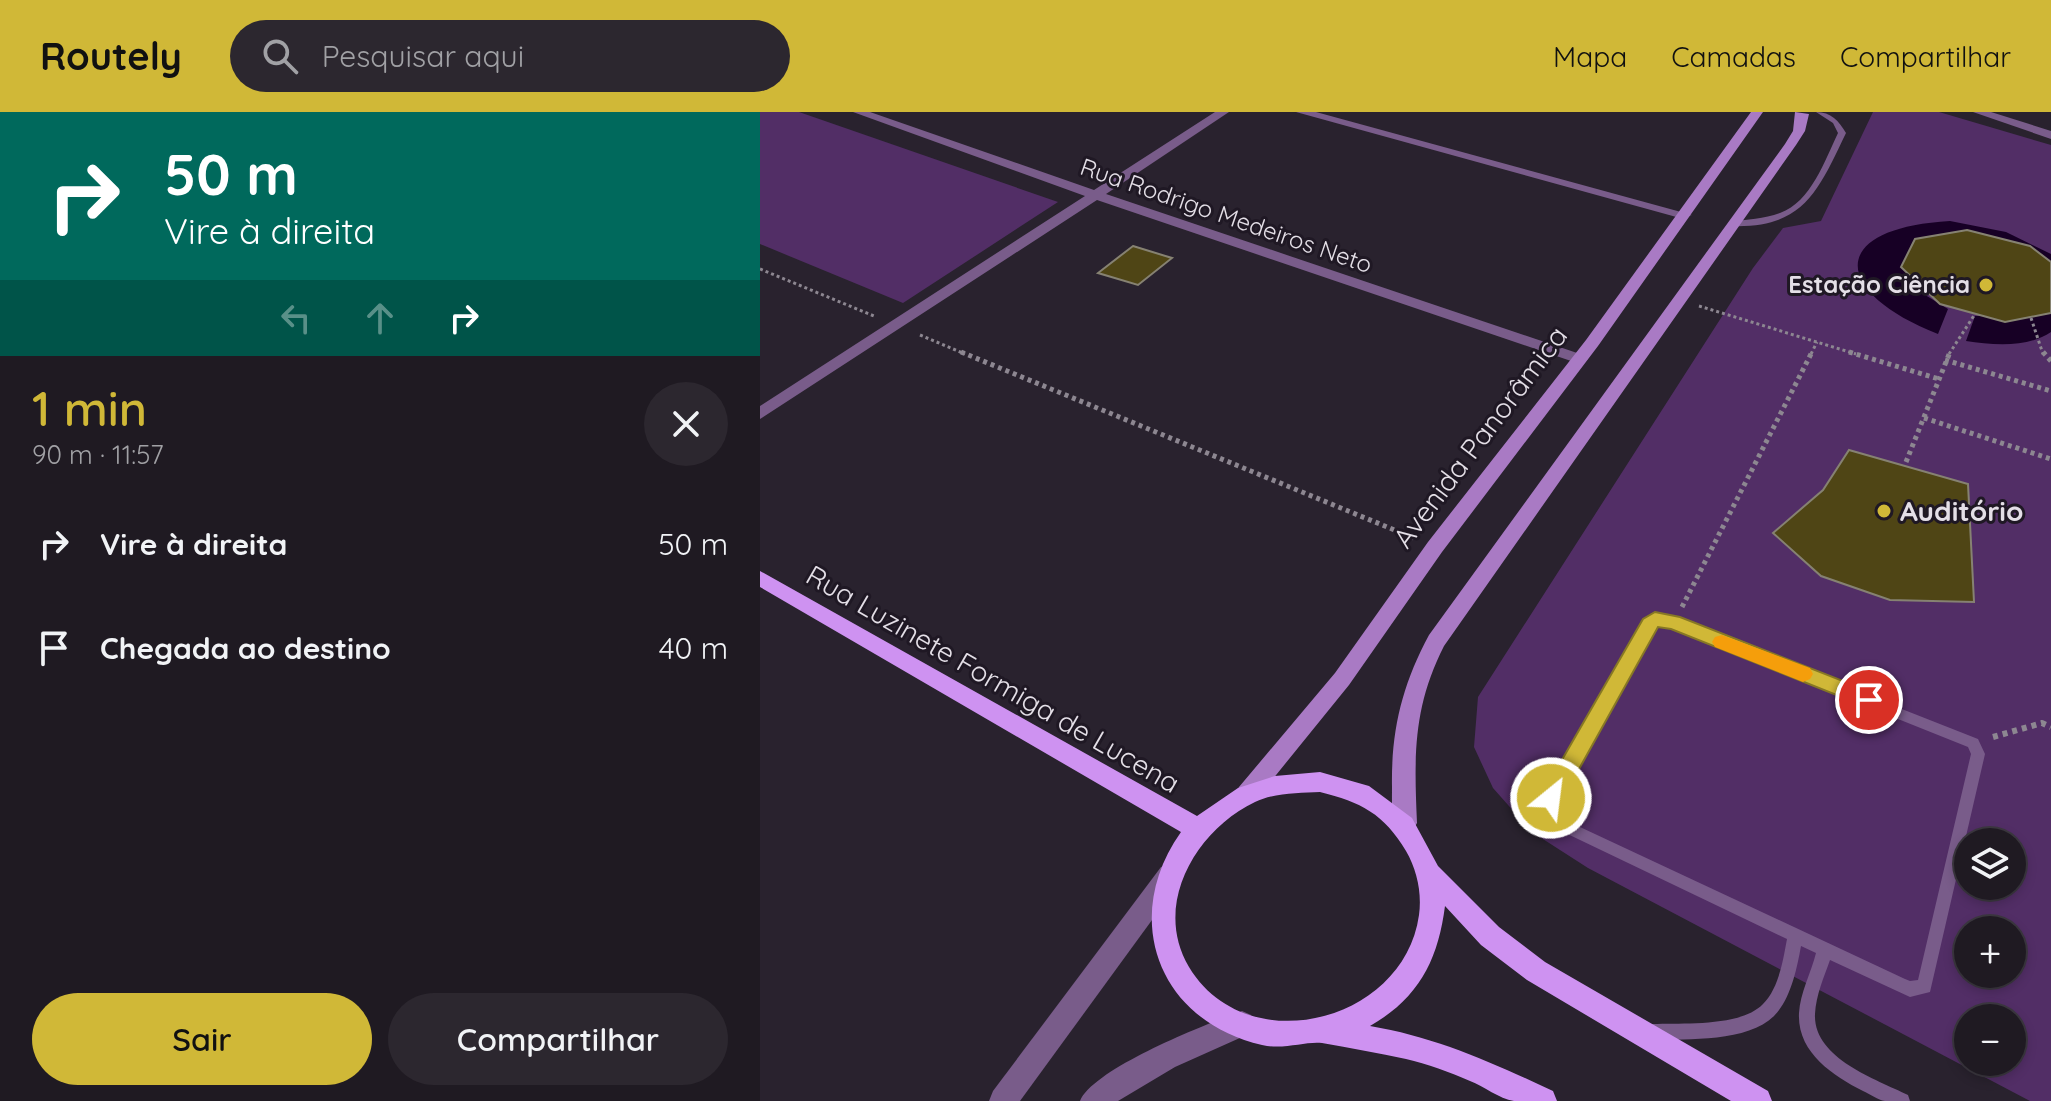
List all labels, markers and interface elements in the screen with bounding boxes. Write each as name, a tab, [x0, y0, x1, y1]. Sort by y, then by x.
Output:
search box	[230, 20, 790, 92]
text: Routely	[40, 32, 182, 80]
icon: search	[258, 34, 302, 78]
text: Pesquisar aqui	[322, 37, 524, 75]
text: Mapa	[1553, 39, 1627, 74]
text: Camadas	[1671, 39, 1796, 74]
text: Compartilhar	[1840, 39, 2011, 74]
text: 50 m	[164, 139, 298, 209]
icon: right	[32, 144, 136, 248]
street label: Rua Rodrigo Medeiros Neto	[1076, 151, 1376, 279]
text: Vire à direita	[164, 208, 375, 253]
place label: Estação Ciência	[1788, 269, 1970, 299]
marker: Estação Ciência	[1977, 276, 1995, 294]
icon: left	[274, 296, 318, 340]
icon: ahead	[358, 296, 402, 340]
icon: right	[442, 296, 486, 340]
street label: Avenida Panorâmica	[1385, 319, 1574, 554]
text: 1 min	[32, 378, 147, 438]
button: close	[644, 382, 728, 466]
text: 90 m · 11:57	[32, 438, 164, 471]
place label: Auditório	[1900, 493, 2023, 528]
marker: Auditório	[1875, 502, 1893, 520]
icon: right	[32, 522, 76, 566]
text: Vire à direita	[100, 525, 287, 563]
text: 50 m	[658, 525, 728, 563]
street label: Rua Luzinete Formiga de Lucena	[800, 557, 1186, 800]
icon: arrive	[32, 626, 76, 670]
text: Chegada ao destino	[100, 629, 391, 667]
text: 40 m	[659, 629, 728, 667]
pin	[1835, 666, 1903, 734]
icon: arrive	[1847, 678, 1891, 722]
position arrow	[1509, 756, 1593, 840]
map controls	[1954, 828, 2026, 1076]
button: layers	[1954, 828, 2026, 900]
button: +	[1954, 916, 2026, 988]
button: Sair	[32, 993, 372, 1085]
button: Compartilhar	[388, 993, 728, 1085]
button: −	[1954, 1004, 2026, 1076]

